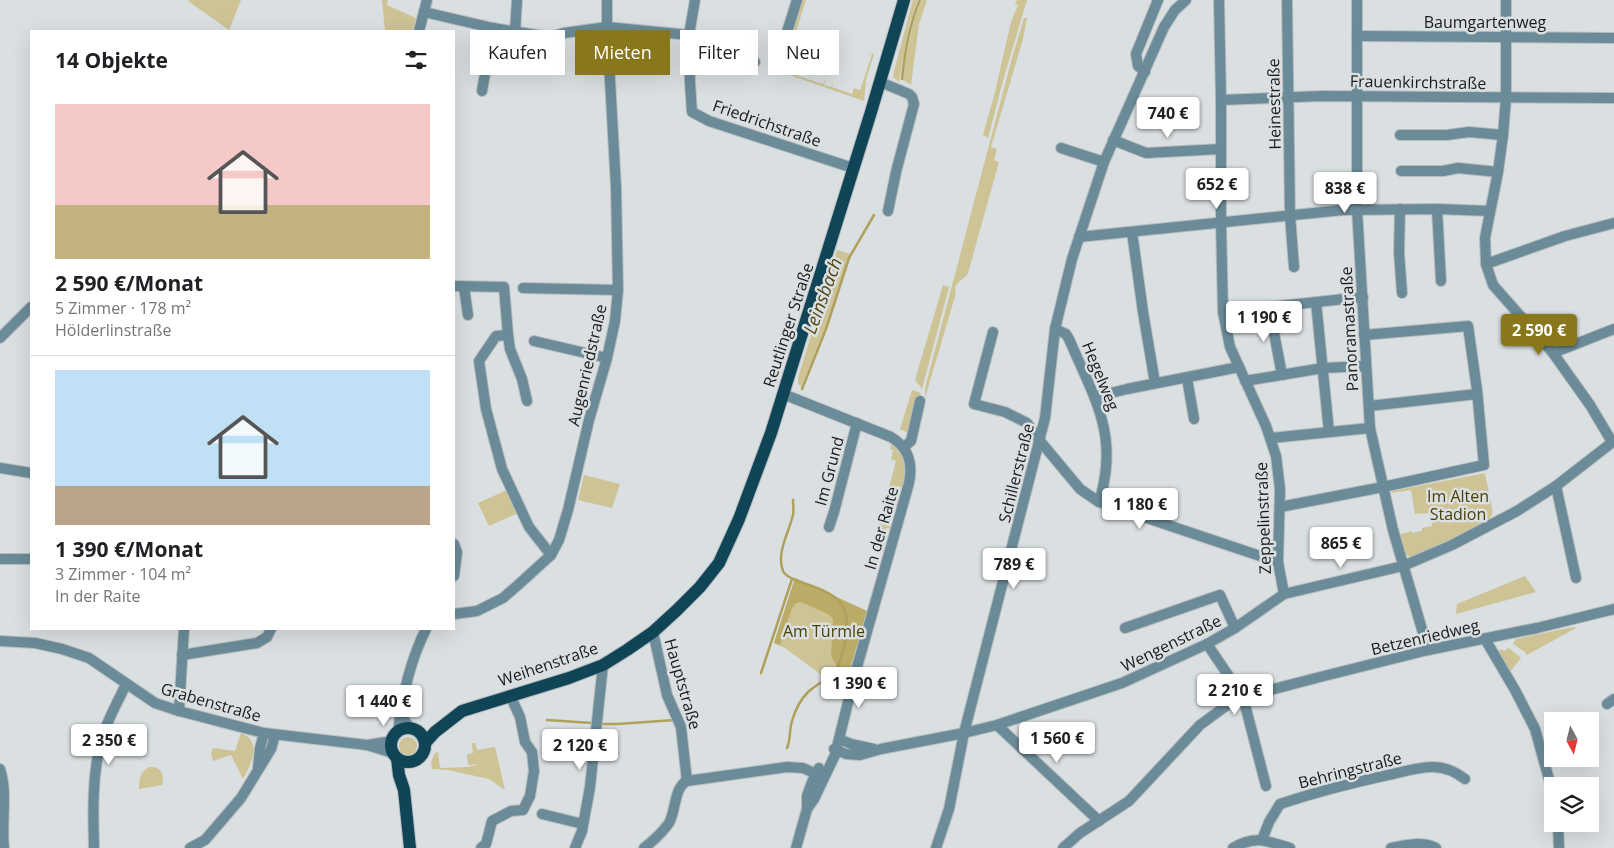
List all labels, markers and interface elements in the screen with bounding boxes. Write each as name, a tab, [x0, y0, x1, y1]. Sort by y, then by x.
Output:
street label: Baumgartenweg	[1424, 11, 1547, 33]
chip: Kaufen	[470, 30, 565, 75]
chip: Mieten	[575, 30, 670, 75]
chip: Filter	[680, 30, 758, 75]
chip: Neu	[768, 30, 839, 75]
text: 14 Objekte	[55, 46, 168, 74]
icon: filters	[402, 46, 430, 74]
street label: Heinestraße	[1262, 58, 1286, 150]
street label: Frauenkirchstraße	[1350, 70, 1486, 94]
street label: Friedrichstraße	[710, 94, 824, 152]
pin: 740 €	[1133, 96, 1203, 139]
text: 740 €	[1148, 102, 1188, 124]
icon: home	[198, 137, 288, 227]
pin: 652 €	[1182, 168, 1252, 210]
pin: 838 €	[1310, 172, 1380, 214]
text: 652 €	[1197, 173, 1237, 195]
text: 838 €	[1325, 177, 1365, 199]
water label: Leinsbach	[797, 254, 847, 337]
street label: Reutlinger Straße	[758, 260, 818, 390]
street label: Panoramastraße	[1335, 266, 1363, 392]
text: 2 590 €/Monat	[55, 269, 203, 297]
text: 5 Zimmer · 178 m²	[55, 297, 191, 319]
pin: 1 190 €	[1218, 300, 1310, 343]
street label: Augenriedstraße	[562, 302, 612, 428]
text: 1 190 €	[1237, 306, 1291, 328]
pin: 2 590 €	[1493, 314, 1585, 356]
text: Hölderlinstraße	[55, 319, 171, 341]
text: 2 590 €	[1512, 319, 1566, 341]
street label: Hegelweg	[1077, 338, 1125, 414]
icon: home	[198, 402, 288, 492]
street label: Schillerstraße	[993, 421, 1039, 525]
street label: Im Grund	[809, 434, 849, 508]
street label: Zeppelinstraße	[1250, 461, 1276, 574]
street label: In der Raite	[859, 484, 903, 572]
park label: Im Alten Stadion	[1427, 485, 1489, 525]
pin: 1 180 €	[1094, 488, 1186, 530]
text: 1 180 €	[1113, 493, 1167, 515]
pin: 865 €	[1306, 526, 1376, 569]
text: 865 €	[1321, 532, 1361, 554]
text: 1 390 €/Monat	[55, 535, 203, 563]
pin: 789 €	[979, 548, 1049, 590]
text: 789 €	[994, 553, 1034, 575]
text: 3 Zimmer · 104 m²	[55, 563, 191, 585]
text: In der Raite	[55, 585, 140, 607]
street label: Wengenstraße	[1117, 609, 1225, 677]
street label: Betzenriedweg	[1369, 614, 1482, 660]
park label: Am Türmle	[783, 620, 865, 642]
street label: Hauptstraße	[660, 636, 706, 732]
street label: Weihenstraße	[495, 637, 601, 691]
pin: 1 390 €	[813, 666, 905, 709]
text: 1 390 €	[832, 672, 886, 694]
pin: 2 210 €	[1189, 674, 1281, 716]
street label: Grabenstraße	[158, 677, 264, 727]
text: 2 210 €	[1208, 679, 1262, 701]
pin: 1 440 €	[338, 684, 430, 727]
text: 1 440 €	[357, 690, 411, 712]
north arrow	[1544, 712, 1599, 768]
map controls	[1544, 712, 1599, 832]
pin: 1 560 €	[1011, 722, 1103, 764]
pin: 2 350 €	[63, 724, 155, 766]
text: 1 560 €	[1030, 727, 1084, 749]
pin: 2 120 €	[534, 728, 626, 771]
text: 2 350 €	[82, 729, 136, 751]
text: 2 120 €	[553, 734, 607, 756]
street label: Behringstraße	[1296, 747, 1404, 793]
button: layers	[1544, 777, 1599, 832]

